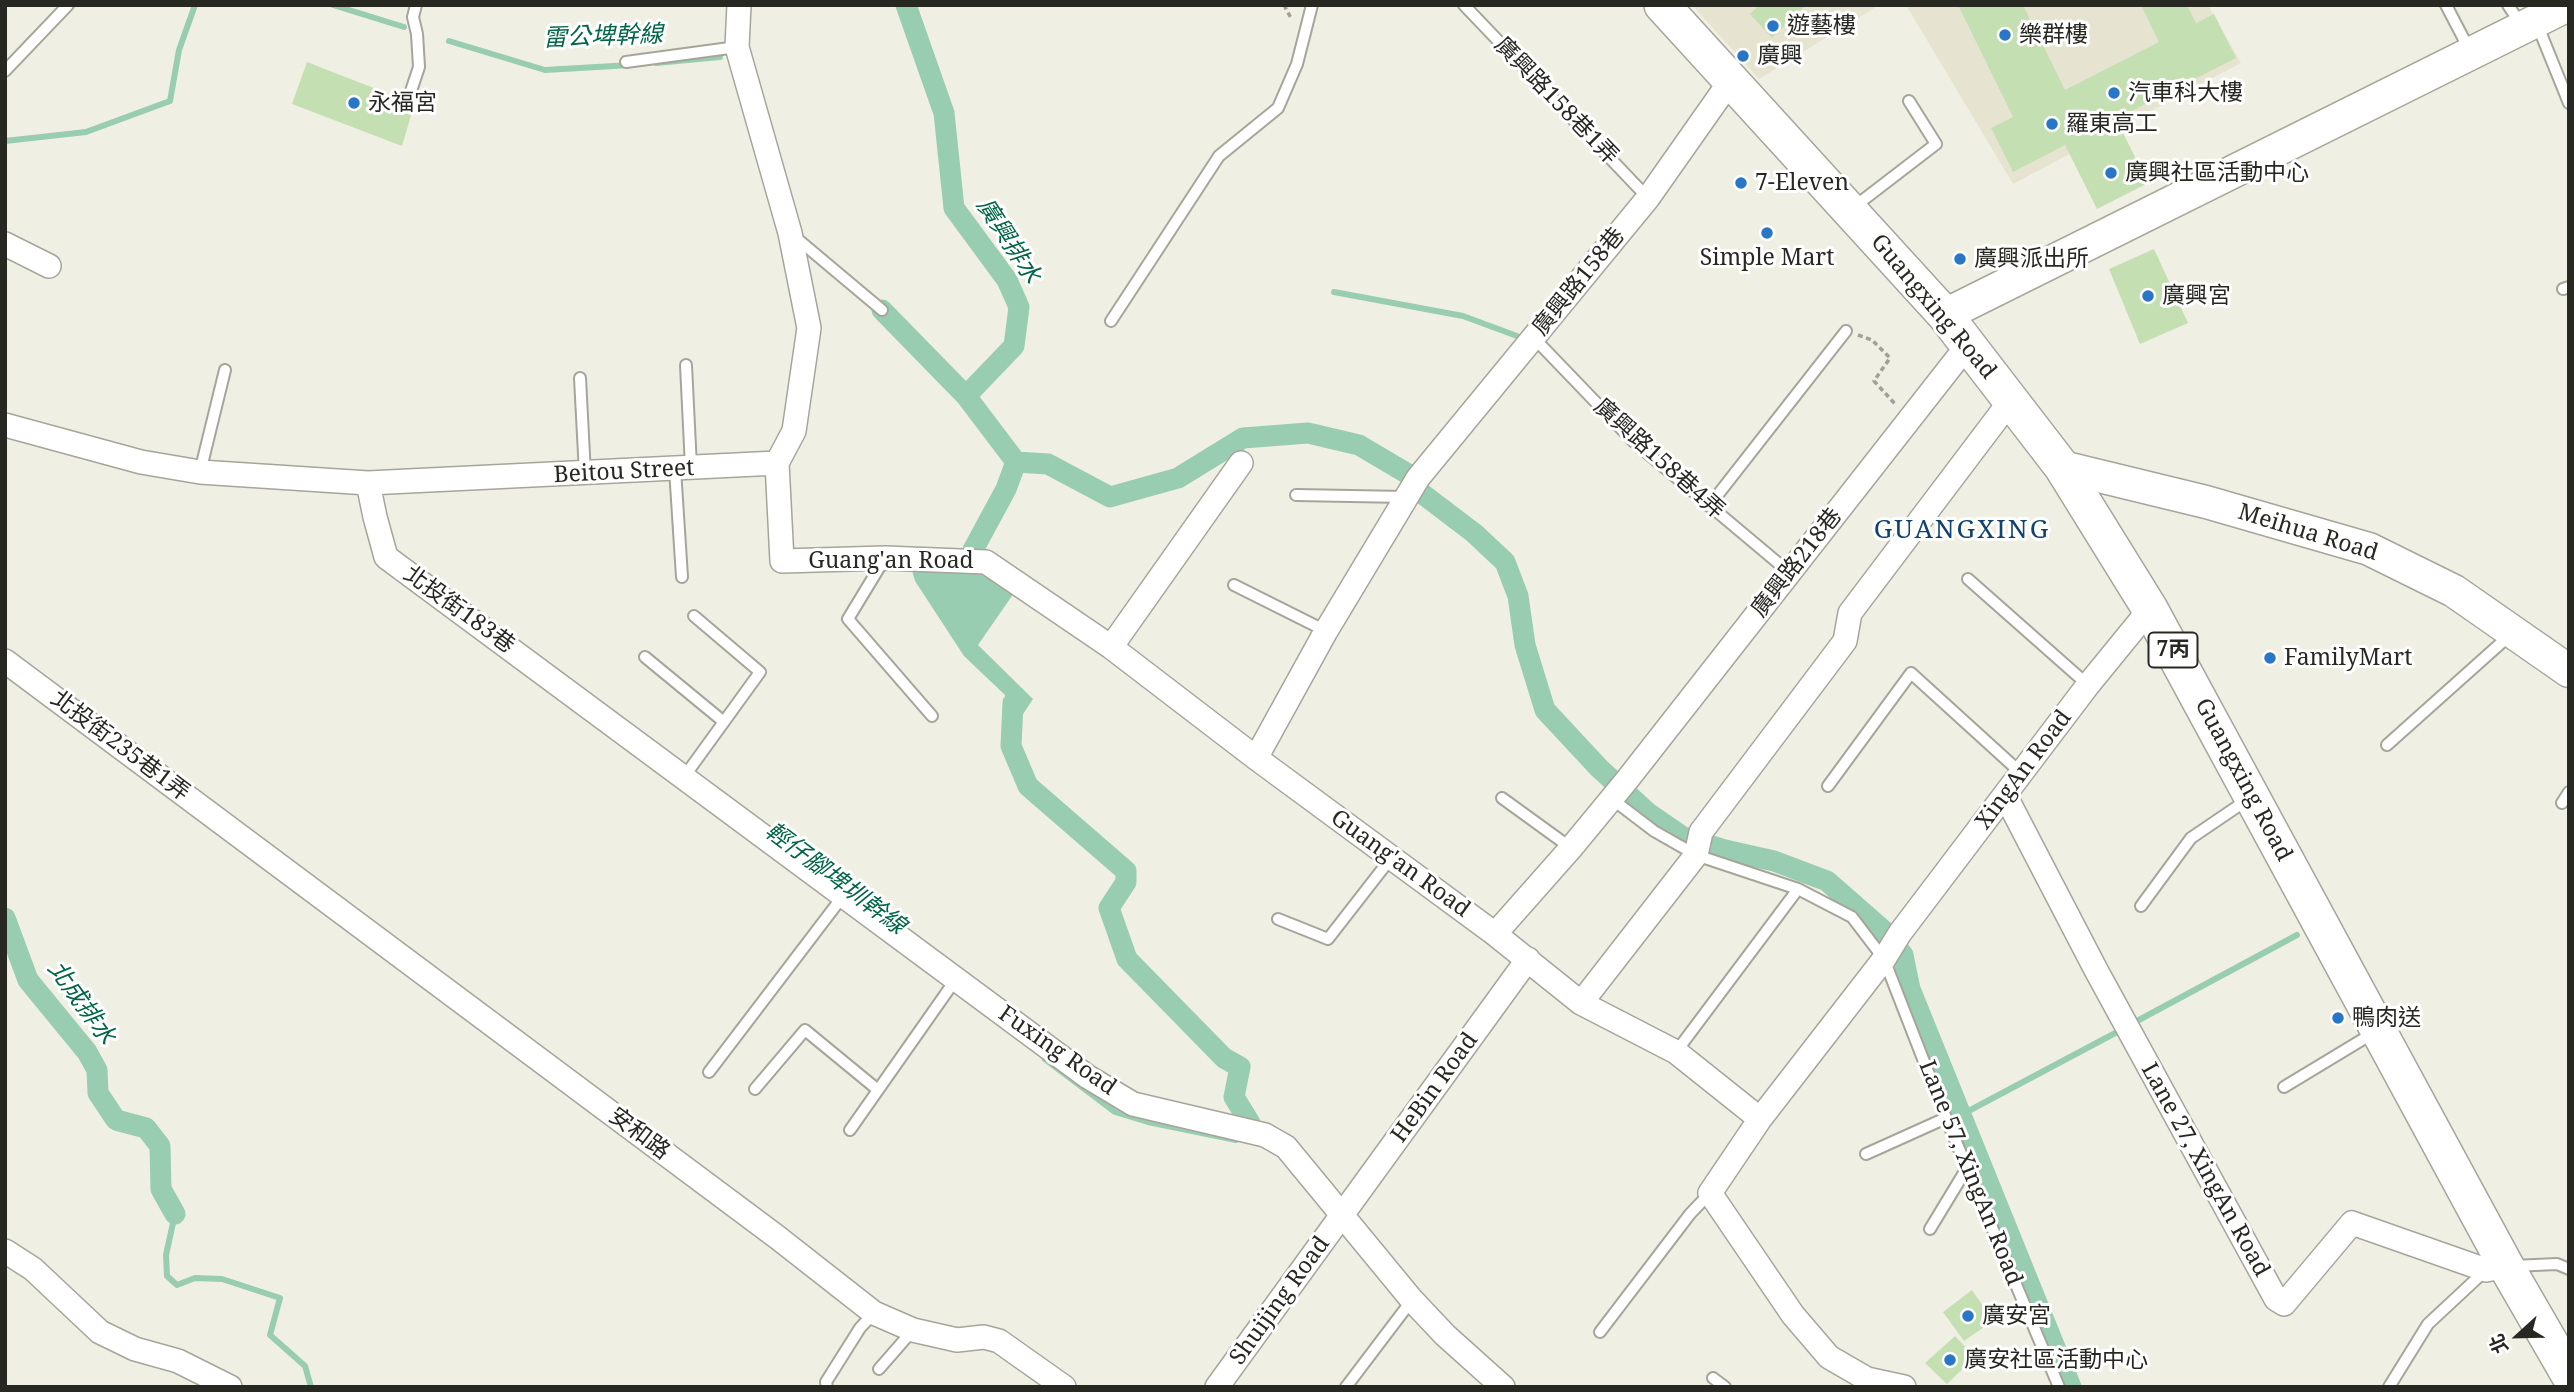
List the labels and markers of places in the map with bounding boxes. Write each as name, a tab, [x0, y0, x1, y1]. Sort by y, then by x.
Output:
place label: 遊藝樓	[1787, 12, 1856, 40]
marker: 遊藝樓	[1765, 18, 1781, 34]
place label: 樂群樓	[2019, 21, 2088, 49]
marker: 樂群樓	[1997, 27, 2013, 43]
place label: 廣興	[1757, 42, 1803, 70]
marker: 廣興	[1735, 48, 1751, 64]
place label: 汽車科大樓	[2128, 79, 2243, 107]
marker: 汽車科大樓	[2106, 85, 2122, 101]
place label: 永福宮	[368, 89, 437, 117]
marker: 永福宮	[346, 95, 362, 111]
place label: 羅東高工	[2066, 110, 2158, 138]
marker: 羅東高工	[2044, 116, 2060, 132]
place label: 廣興社區活動中心	[2125, 159, 2309, 187]
marker: 廣興社區活動中心	[2103, 165, 2119, 181]
place label: 7-Eleven	[1755, 169, 1849, 197]
marker: 7-Eleven	[1733, 175, 1749, 191]
marker: Simple Mart	[1759, 225, 1775, 241]
place label: Simple Mart	[1700, 244, 1834, 272]
place label: 廣興派出所	[1974, 245, 2089, 273]
marker: 廣興派出所	[1952, 251, 1968, 267]
place label: 廣興宮	[2162, 282, 2231, 310]
marker: 廣興宮	[2140, 288, 2156, 304]
place label: FamilyMart	[2284, 644, 2412, 672]
marker: FamilyMart	[2262, 650, 2278, 666]
place label: 鴨肉送	[2352, 1004, 2421, 1032]
marker: 鴨肉送	[2330, 1010, 2346, 1026]
place label: 廣安宮	[1982, 1302, 2051, 1330]
marker: 廣安宮	[1960, 1308, 1976, 1324]
place label: 廣安社區活動中心	[1964, 1346, 2148, 1374]
marker: 廣安社區活動中心	[1942, 1352, 1958, 1368]

